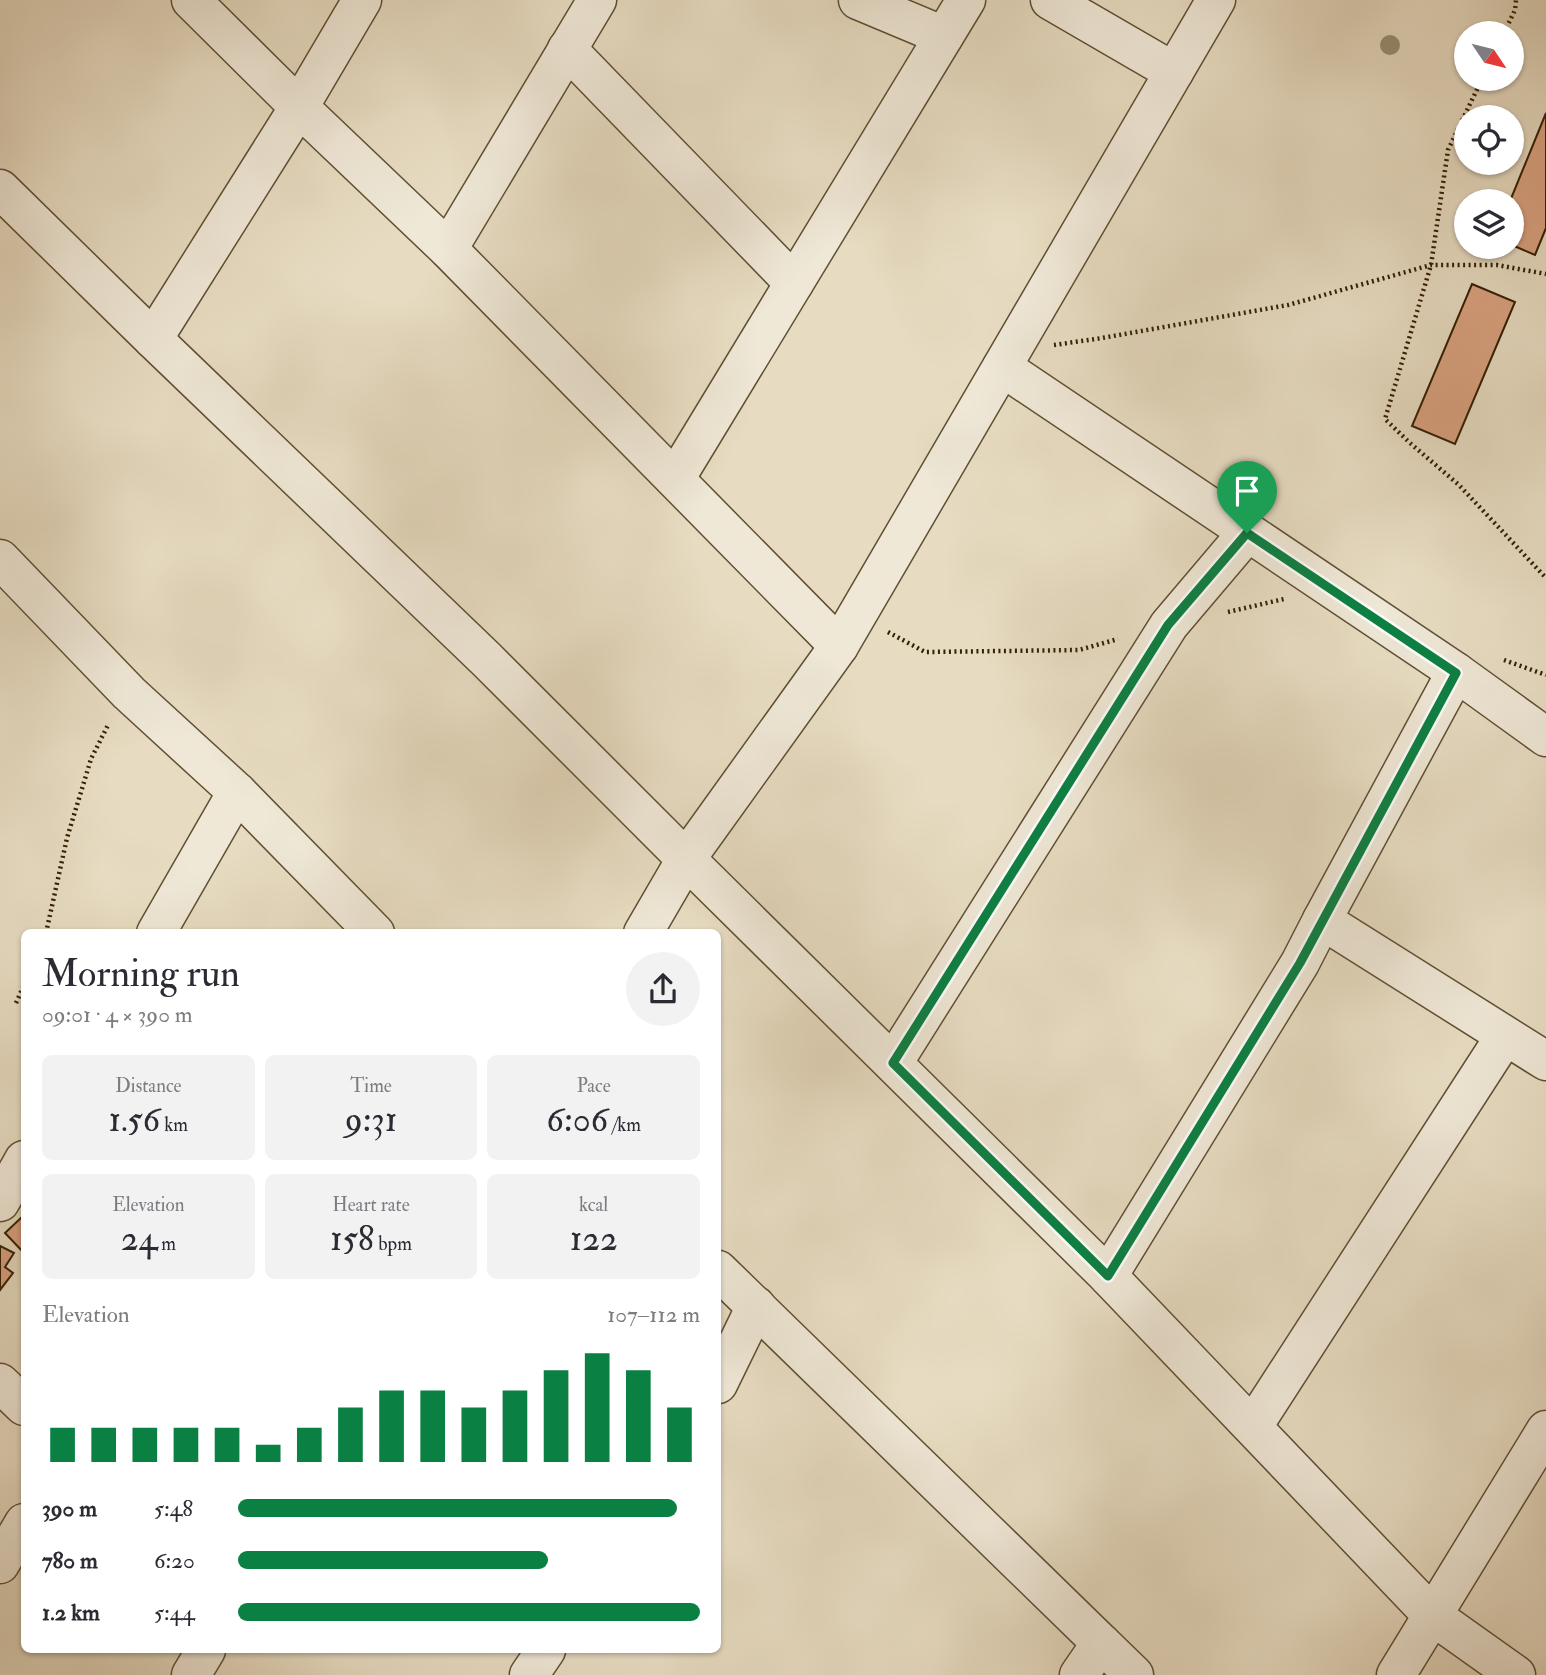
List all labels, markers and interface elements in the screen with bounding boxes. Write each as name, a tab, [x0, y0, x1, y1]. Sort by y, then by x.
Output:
north arrow	[1454, 21, 1524, 91]
map controls	[1454, 21, 1524, 259]
button: locate	[1454, 105, 1524, 175]
button: layers	[1454, 189, 1524, 259]
pin	[1217, 461, 1277, 533]
icon: arrive	[1228, 472, 1266, 510]
text: Morning run	[42, 950, 240, 998]
button: share	[626, 952, 700, 1026]
text: 09:01 · 4 × 390 m	[42, 1000, 193, 1029]
text: Distance	[115, 1074, 182, 1098]
text: Time	[350, 1074, 392, 1098]
text: Pace	[577, 1074, 611, 1098]
text: 1.56	[109, 1098, 160, 1142]
text: 9:31	[345, 1098, 397, 1142]
text: 6:06	[546, 1098, 608, 1142]
text: km	[160, 1113, 188, 1137]
text: /km	[608, 1113, 641, 1137]
text: Elevation	[112, 1193, 185, 1217]
text: Heart rate	[332, 1193, 410, 1217]
text: kcal	[579, 1193, 608, 1217]
text: 24	[121, 1217, 157, 1261]
text: 158	[330, 1217, 374, 1261]
text: 122	[570, 1217, 618, 1261]
text: m	[157, 1232, 176, 1256]
text: bpm	[374, 1232, 412, 1256]
text: Elevation	[42, 1300, 130, 1329]
text: 107–112 m	[607, 1300, 700, 1329]
text: 390 m	[42, 1494, 97, 1523]
text: 5:48	[154, 1494, 193, 1523]
text: 780 m	[42, 1546, 98, 1575]
text: 6:20	[154, 1546, 195, 1575]
text: 1.2 km	[42, 1598, 100, 1627]
text: 5:44	[154, 1598, 195, 1627]

